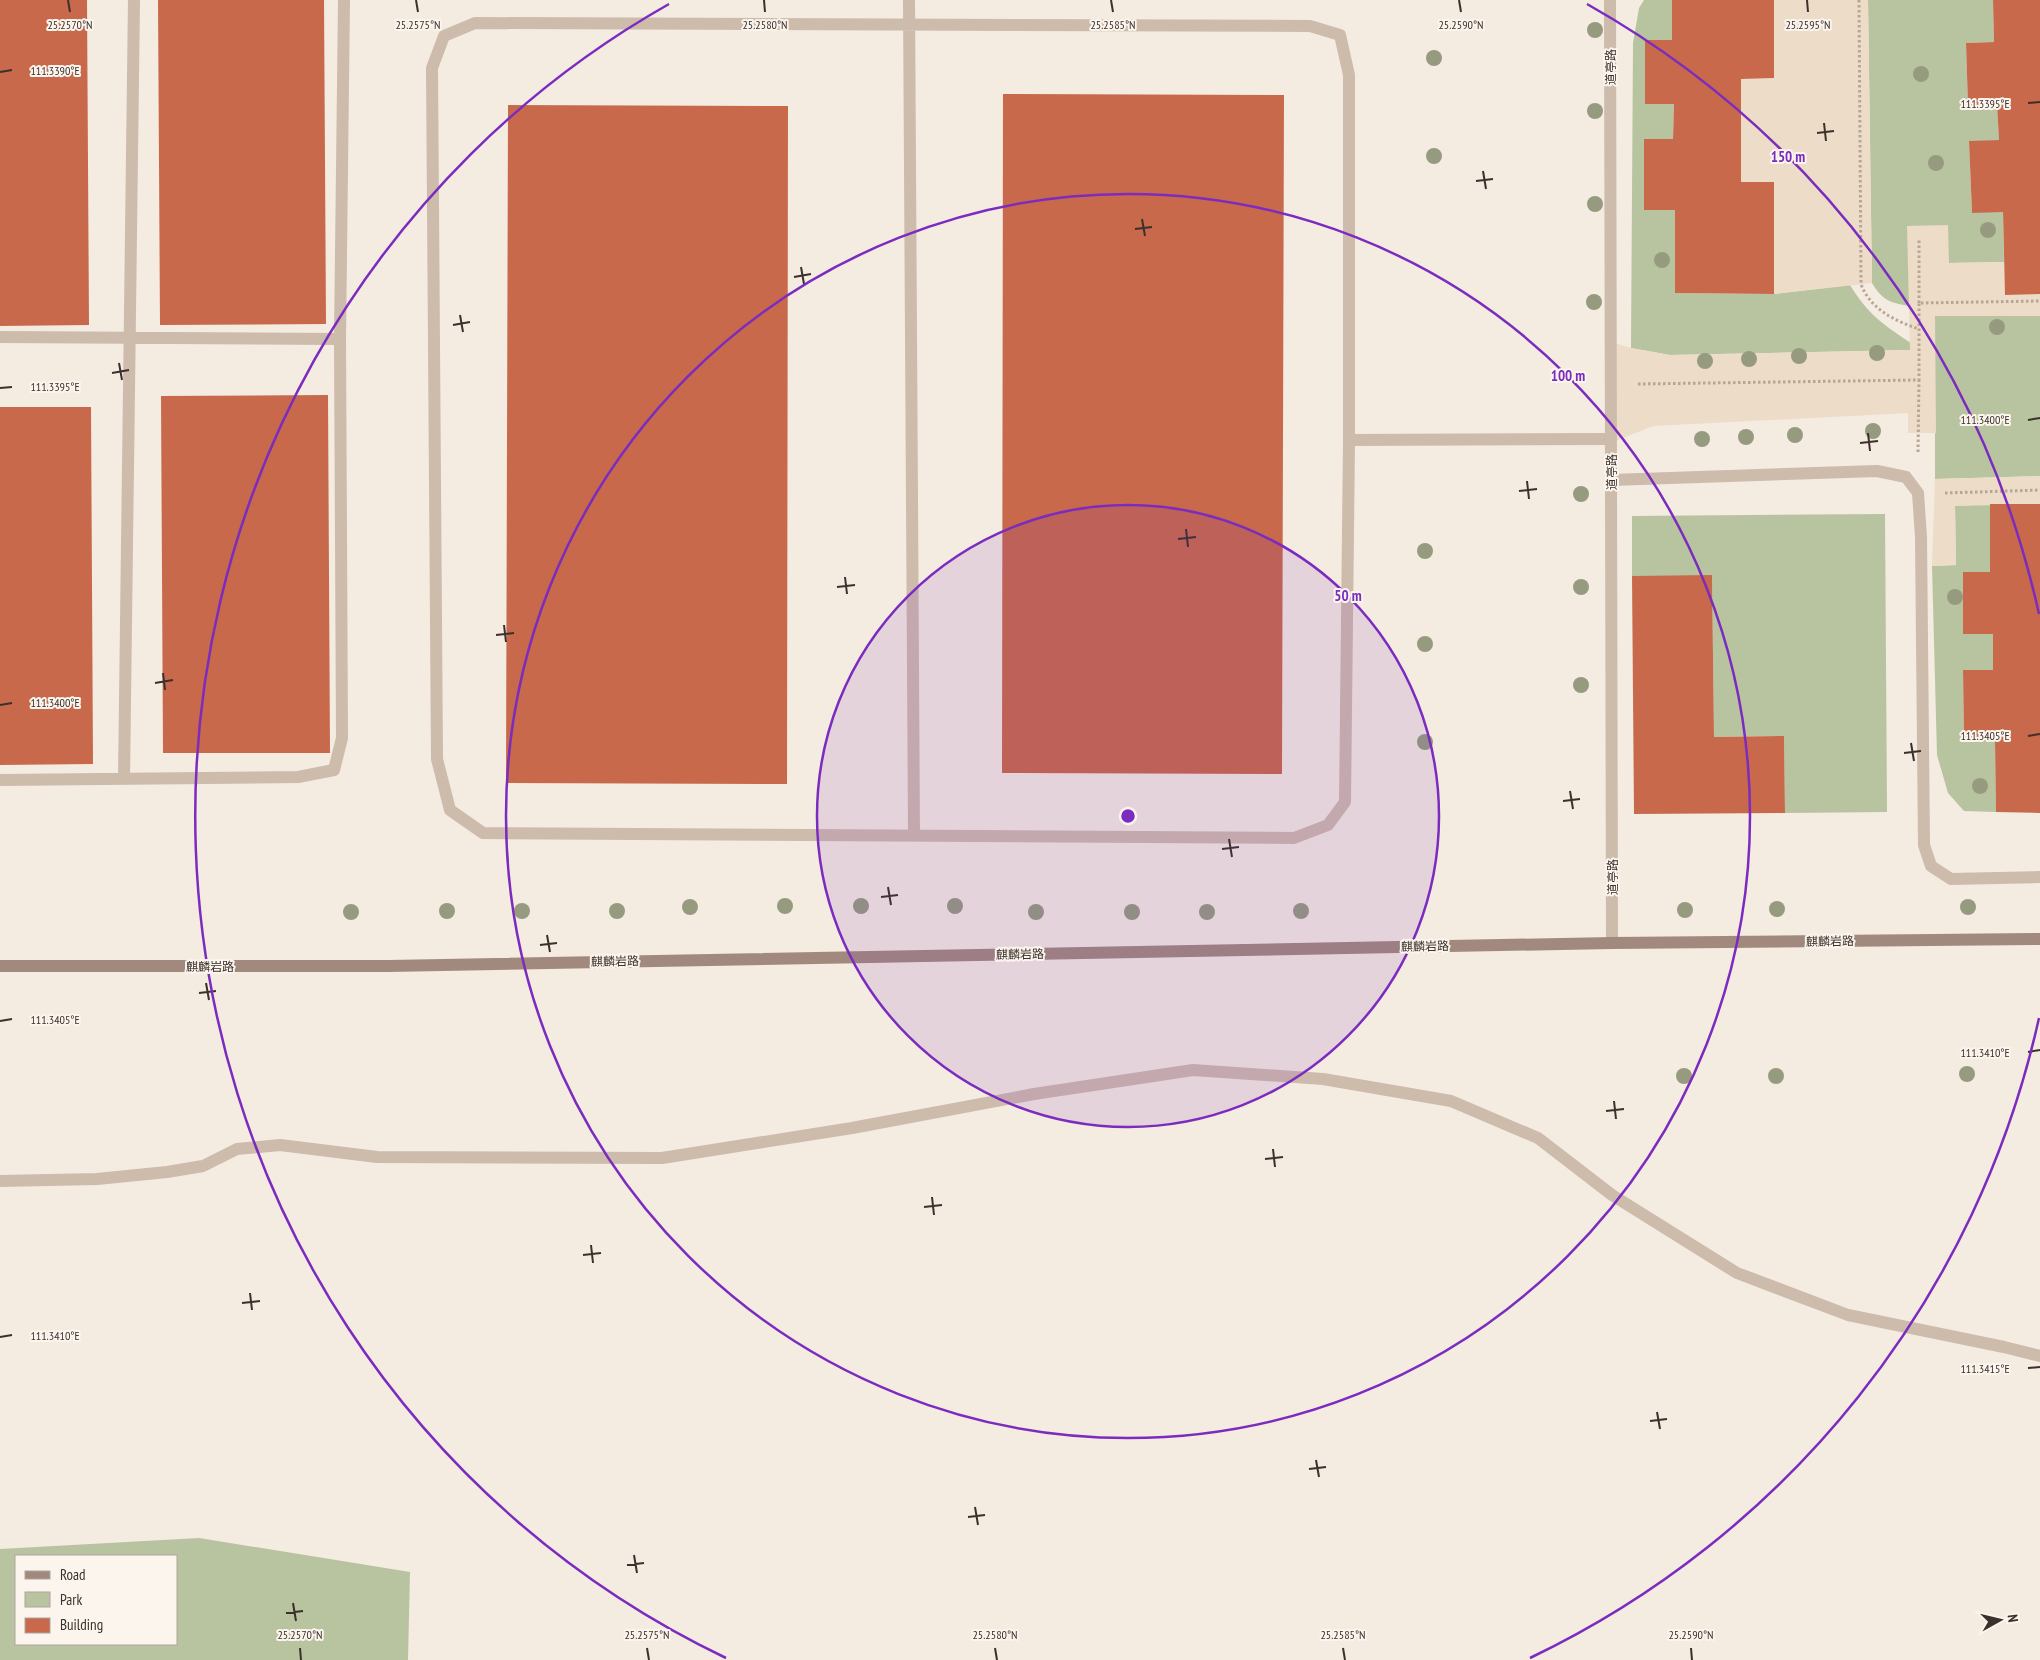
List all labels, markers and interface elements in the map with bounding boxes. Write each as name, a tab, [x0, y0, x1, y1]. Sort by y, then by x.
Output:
text: 25.2570°N	[47, 17, 93, 32]
text: 25.2575°N	[395, 17, 441, 32]
text: 25.2580°N	[742, 17, 788, 32]
text: 25.2585°N	[1090, 17, 1136, 32]
text: 25.2590°N	[1438, 17, 1484, 32]
text: 25.2595°N	[1785, 17, 1831, 32]
street label: 道亭路	[1603, 49, 1618, 85]
text: 111.3390°E	[30, 63, 80, 78]
text: 111.3395°E	[1960, 96, 2010, 111]
text: 150 m	[1771, 147, 1805, 166]
text: 100 m	[1551, 366, 1585, 385]
text: 111.3395°E	[30, 379, 80, 394]
text: 111.3400°E	[1960, 412, 2010, 427]
street label: 道亭路	[1604, 454, 1619, 490]
text: 50 m	[1334, 586, 1362, 605]
text: 111.3400°E	[30, 695, 80, 710]
text: 111.3405°E	[1960, 728, 2010, 743]
centre of rings	[1119, 807, 1137, 825]
street label: 道亭路	[1605, 859, 1620, 895]
street label: 麒麟岩路	[1806, 933, 1854, 949]
street label: 麒麟岩路	[1401, 938, 1449, 954]
street label: 麒麟岩路	[996, 946, 1044, 962]
street label: 麒麟岩路	[591, 953, 639, 969]
street label: 麒麟岩路	[186, 959, 234, 974]
text: 111.3405°E	[30, 1012, 80, 1027]
text: 111.3410°E	[1960, 1045, 2010, 1060]
text: 111.3410°E	[30, 1328, 80, 1343]
text: 111.3415°E	[1960, 1361, 2010, 1376]
legend	[15, 1555, 178, 1645]
text: Road	[60, 1565, 86, 1584]
text: Park	[60, 1590, 82, 1609]
north arrow	[1975, 1595, 2025, 1645]
text: N	[2003, 1613, 2022, 1623]
text: Building	[60, 1615, 103, 1634]
text: 25.2570°N	[277, 1627, 323, 1642]
text: 25.2575°N	[624, 1627, 670, 1642]
text: 25.2580°N	[972, 1627, 1018, 1642]
text: 25.2585°N	[1320, 1627, 1366, 1642]
text: 25.2590°N	[1668, 1627, 1714, 1642]

